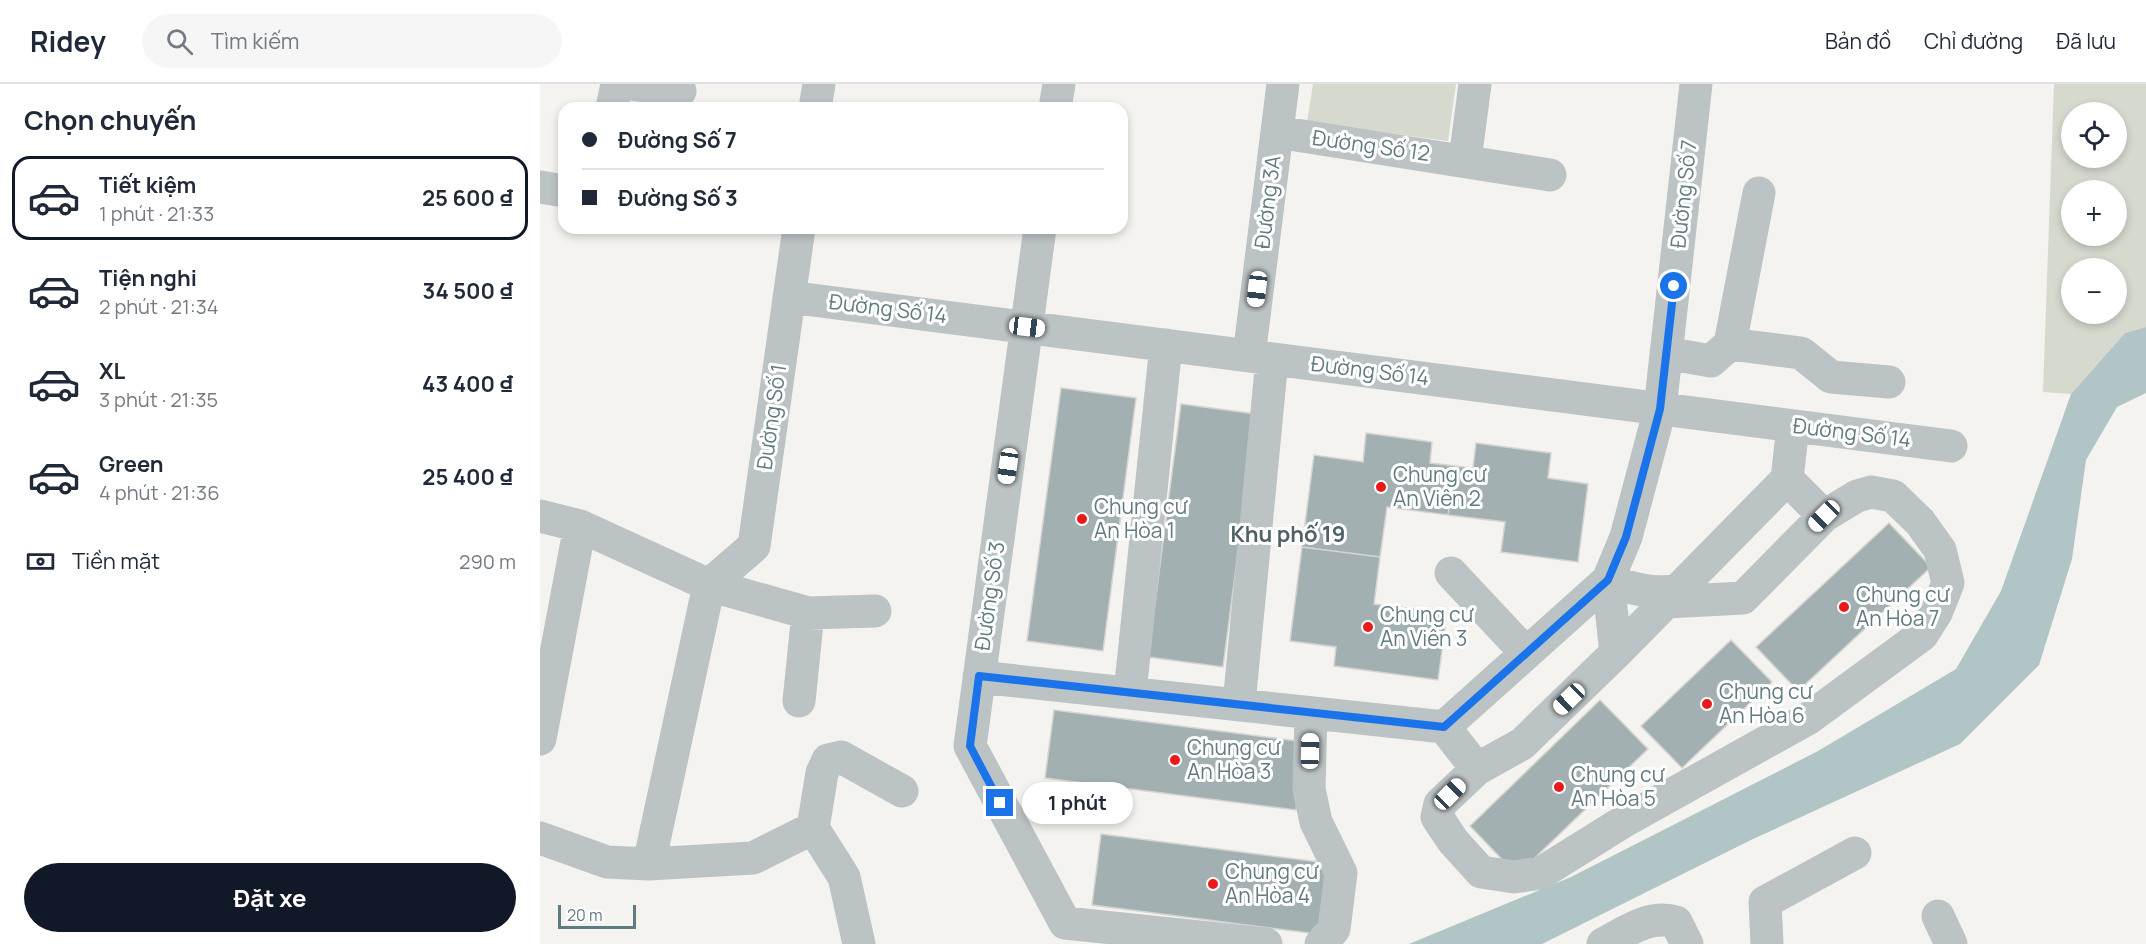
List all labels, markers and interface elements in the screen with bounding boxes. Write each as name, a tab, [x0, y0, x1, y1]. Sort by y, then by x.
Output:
search box	[142, 14, 562, 68]
text: Ridey	[30, 22, 106, 60]
icon: search	[163, 25, 196, 58]
text: Tìm kiếm	[211, 26, 299, 56]
text: Bản đồ	[1825, 27, 1891, 55]
text: Chỉ đường	[1924, 27, 2023, 55]
text: Đã lưu	[2056, 27, 2116, 55]
text: Chọn chuyến	[24, 101, 196, 138]
map controls	[2061, 102, 2127, 324]
button: locate	[2061, 102, 2127, 168]
street label: Đường Số 12	[1311, 123, 1432, 167]
text: Đường Số 7	[618, 125, 737, 155]
street label: Đường Số 7	[1663, 138, 1703, 249]
street label: Đường 3A	[1247, 154, 1287, 250]
text: Tiết kiệm	[99, 170, 196, 200]
icon: car	[27, 171, 81, 225]
button: +	[2061, 180, 2127, 246]
text: 25 600 ₫	[422, 183, 513, 213]
text: Đường Số 3	[618, 183, 738, 213]
text: 1 phút · 21:33	[99, 200, 214, 227]
button: −	[2061, 258, 2127, 324]
text: Tiện nghi	[99, 263, 197, 293]
icon: car	[27, 264, 81, 318]
car	[1246, 270, 1268, 308]
route start	[1660, 272, 1687, 299]
text: 34 500 ₫	[423, 276, 513, 306]
street label: Đường Số 14	[828, 287, 949, 329]
text: 2 phút · 21:34	[99, 293, 219, 320]
car	[1008, 316, 1046, 338]
street label: Đường Số 14	[1310, 349, 1431, 391]
text: XL	[99, 356, 125, 386]
icon: car	[27, 357, 81, 411]
street label: Đường Số 1	[750, 362, 792, 471]
text: 43 400 ₫	[422, 369, 513, 399]
text: 3 phút · 21:35	[99, 386, 218, 413]
street label: Đường Số 14	[1792, 411, 1913, 453]
car	[997, 447, 1019, 485]
text: Green	[99, 449, 164, 479]
icon: car	[27, 450, 81, 504]
place label: Chung cư An Viên 2	[1393, 460, 1487, 512]
text: 25 400 ₫	[422, 462, 513, 492]
text: 4 phút · 21:36	[99, 479, 220, 506]
marker: Chung cư An Viên 2	[1374, 480, 1388, 494]
place label: Chung cư An Hòa 1	[1094, 492, 1188, 544]
car	[1805, 497, 1843, 535]
marker: Chung cư An Hòa 1	[1075, 512, 1089, 526]
district label: Khu phố 19	[1231, 519, 1345, 549]
street label: Đường Số 3	[968, 540, 1010, 652]
icon: cash	[24, 545, 57, 578]
text: Tiền mặt	[72, 546, 160, 576]
text: 290 m	[459, 548, 516, 575]
place label: Chung cư An Hòa 7	[1856, 580, 1950, 632]
place label: Chung cư An Viên 3	[1380, 600, 1474, 652]
marker: Chung cư An Hòa 7	[1837, 600, 1851, 614]
marker: Chung cư An Viên 3	[1361, 620, 1375, 634]
place label: Chung cư An Hòa 6	[1719, 677, 1813, 729]
car	[1550, 680, 1588, 718]
marker: Chung cư An Hòa 6	[1700, 697, 1714, 711]
place label: Chung cư An Hòa 3	[1187, 733, 1281, 785]
car	[1301, 733, 1319, 769]
marker: Chung cư An Hòa 3	[1168, 753, 1182, 767]
place label: Chung cư An Hòa 5	[1571, 760, 1665, 812]
car	[1431, 775, 1469, 813]
marker: Chung cư An Hòa 5	[1552, 780, 1566, 794]
callout: 1 phút	[1021, 782, 1132, 824]
route end	[986, 789, 1013, 816]
text: 1 phút	[1048, 789, 1107, 816]
place label: Chung cư An Hòa 4	[1225, 857, 1319, 909]
button: Đặt xe	[24, 863, 516, 932]
marker: Chung cư An Hòa 4	[1206, 877, 1220, 891]
scale bar	[558, 902, 636, 930]
text: 20 m	[567, 904, 603, 926]

